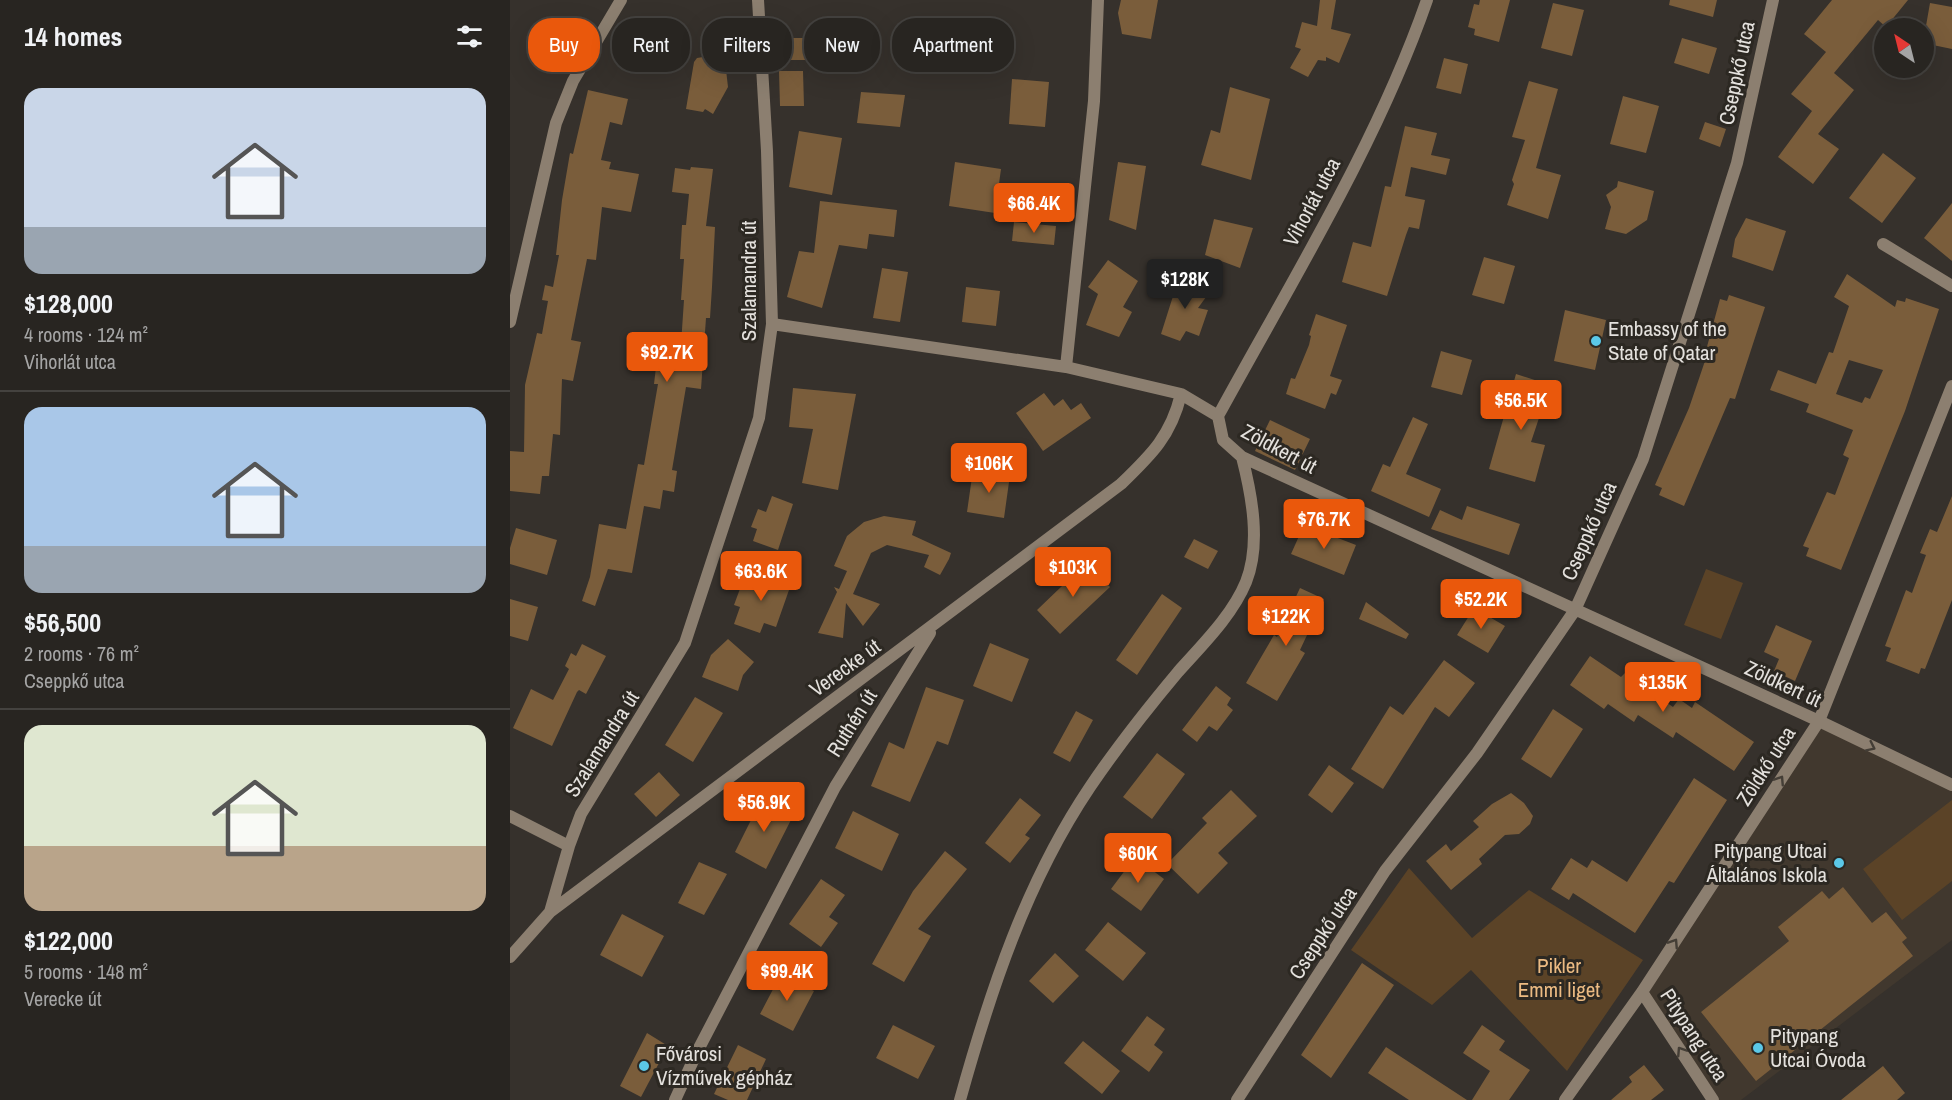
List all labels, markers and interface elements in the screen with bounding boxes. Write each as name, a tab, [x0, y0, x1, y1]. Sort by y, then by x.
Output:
chip: Buy	[528, 18, 600, 72]
chip: Rent	[612, 18, 690, 72]
chip: Filters	[702, 18, 792, 72]
chip: New	[804, 18, 880, 72]
chip: Apartment	[892, 18, 1014, 72]
street label: Cseppkő utca	[1711, 18, 1762, 127]
north arrow	[1874, 18, 1934, 78]
map controls	[1874, 18, 1934, 78]
text: 14 homes	[24, 19, 122, 54]
icon: filters	[453, 20, 486, 53]
icon: home	[201, 127, 309, 235]
street label: Vihorlát utca	[1276, 152, 1347, 251]
pin: $66.4K	[985, 183, 1083, 234]
text: $66.4K	[1008, 189, 1060, 216]
street label: Szalamandra út	[734, 220, 763, 341]
pin: $128K	[1143, 259, 1227, 310]
text: $128K	[1161, 265, 1209, 292]
text: $128,000	[24, 286, 113, 321]
place label: Embassy of the State of Qatar	[1608, 314, 1727, 367]
text: 4 rooms · 124 m²	[24, 321, 148, 348]
pin: $92.7K	[618, 332, 716, 383]
marker: Embassy of the State of Qatar	[1589, 334, 1603, 348]
text: $92.7K	[641, 338, 693, 365]
text: Vihorlát utca	[24, 348, 116, 375]
pin: $56.5K	[1472, 380, 1570, 431]
text: $56.5K	[1495, 386, 1547, 413]
street label: Zöldkert út	[1237, 417, 1322, 481]
pin: $106K	[947, 443, 1031, 494]
icon: home	[201, 446, 309, 554]
text: $106K	[965, 449, 1013, 476]
street label: Cseppkő utca	[1554, 476, 1623, 585]
pin: $76.7K	[1275, 499, 1373, 550]
text: $76.7K	[1298, 505, 1350, 532]
pin: $103K	[1031, 547, 1115, 598]
pin: $63.6K	[712, 551, 810, 602]
text: $103K	[1049, 553, 1097, 580]
text: $63.6K	[735, 557, 787, 584]
pin: $52.2K	[1432, 579, 1530, 630]
text: $52.2K	[1455, 585, 1507, 612]
pin: $122K	[1244, 596, 1328, 647]
text: $122K	[1262, 602, 1310, 629]
text: $56,500	[24, 605, 101, 640]
street label: Verecke út	[803, 632, 886, 703]
text: 2 rooms · 76 m²	[24, 640, 139, 667]
street label: Zöldkert út	[1740, 653, 1826, 714]
pin: $135K	[1621, 662, 1705, 713]
text: Cseppkő utca	[24, 667, 124, 694]
text: $135K	[1639, 668, 1687, 695]
street label: Ruthén út	[819, 683, 884, 762]
street label: Szalamandra út	[557, 685, 646, 803]
street label: Zöldkő utca	[1729, 720, 1802, 811]
one-way arrow	[1865, 739, 1876, 751]
icon: home	[201, 764, 309, 872]
one-way arrow	[1773, 775, 1784, 786]
pin: $56.9K	[715, 782, 813, 833]
text: $56.9K	[738, 788, 790, 815]
pin: $60K	[1102, 833, 1174, 884]
place label: Pitypang Utcai Általános Iskola	[1705, 836, 1827, 889]
text: $60K	[1118, 839, 1158, 866]
marker: Pitypang Utcai Általános Iskola	[1832, 856, 1846, 870]
street label: Cseppkő utca	[1282, 880, 1364, 985]
text: $122,000	[24, 923, 113, 958]
one-way arrow	[1667, 939, 1678, 950]
pin: $99.4K	[738, 951, 836, 1002]
park label: Pikler Emmi liget	[1518, 951, 1600, 1004]
text: $99.4K	[761, 957, 813, 984]
text: 5 rooms · 148 m²	[24, 958, 148, 985]
street label: Pitypang utca	[1654, 983, 1735, 1087]
text: Verecke út	[24, 985, 102, 1012]
place label: Pitypang Utcai Óvoda	[1770, 1021, 1866, 1074]
place label: Fővárosi Vízművek gépház	[656, 1039, 793, 1092]
marker: Pitypang Utcai Óvoda	[1751, 1041, 1765, 1055]
one-way arrow	[1676, 1047, 1688, 1057]
marker: Fővárosi Vízművek gépház	[637, 1059, 651, 1073]

